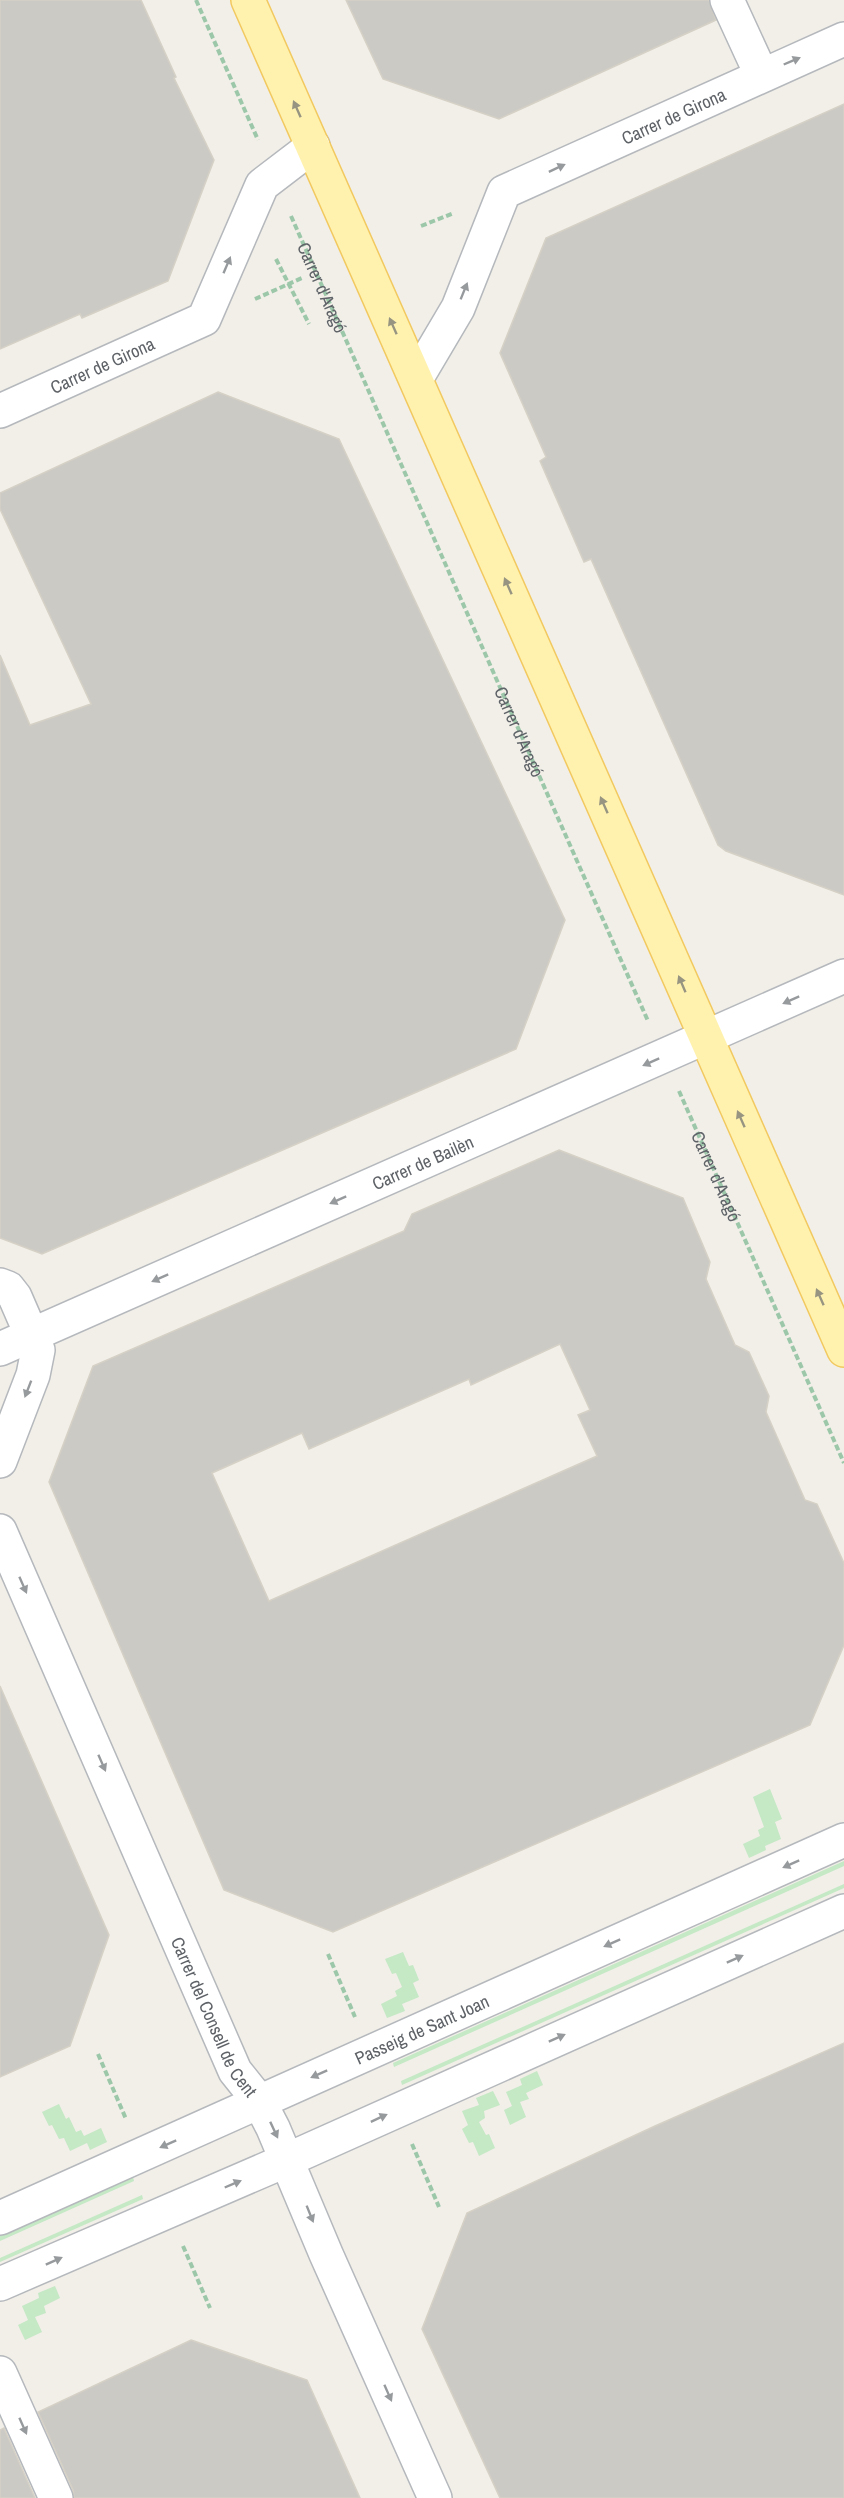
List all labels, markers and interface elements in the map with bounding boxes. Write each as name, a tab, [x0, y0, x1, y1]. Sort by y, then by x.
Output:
one-way arrow	[783, 56, 801, 66]
street label: Carrer de Girona	[617, 81, 729, 150]
one-way arrow	[292, 101, 301, 118]
one-way arrow	[548, 163, 565, 172]
street label: Carrer d'Aragó	[292, 238, 354, 336]
one-way arrow	[223, 256, 232, 274]
one-way arrow	[459, 282, 469, 300]
one-way arrow	[388, 317, 397, 334]
street label: Carrer de Girona	[46, 331, 158, 399]
one-way arrow	[502, 577, 512, 595]
street label: Carrer d'Aragó	[489, 682, 551, 781]
one-way arrow	[599, 796, 609, 814]
one-way arrow	[677, 975, 687, 993]
one-way arrow	[781, 995, 799, 1005]
one-way arrow	[642, 1057, 660, 1067]
one-way arrow	[736, 1109, 746, 1127]
street label: Carrer d'Aragó	[686, 1127, 748, 1225]
street label: Carrer de Bailèn	[368, 1129, 477, 1196]
one-way arrow	[329, 1195, 347, 1205]
one-way arrow	[150, 1273, 168, 1283]
one-way arrow	[816, 1288, 825, 1305]
one-way arrow	[22, 1381, 32, 1399]
one-way arrow	[19, 1576, 28, 1593]
one-way arrow	[97, 1755, 107, 1773]
one-way arrow	[781, 1859, 799, 1869]
street label: Carrer del Consell de Cent	[166, 1933, 263, 2102]
one-way arrow	[603, 1938, 621, 1948]
one-way arrow	[726, 1954, 744, 1964]
street label: Passeig de Sant Joan	[351, 1988, 493, 2070]
one-way arrow	[548, 2034, 565, 2043]
one-way arrow	[311, 2069, 328, 2078]
one-way arrow	[370, 2113, 387, 2122]
one-way arrow	[269, 2122, 278, 2139]
one-way arrow	[159, 2140, 177, 2149]
one-way arrow	[224, 2179, 242, 2189]
one-way arrow	[305, 2206, 315, 2224]
one-way arrow	[45, 2256, 63, 2266]
one-way arrow	[383, 2384, 393, 2402]
one-way arrow	[19, 2418, 28, 2435]

